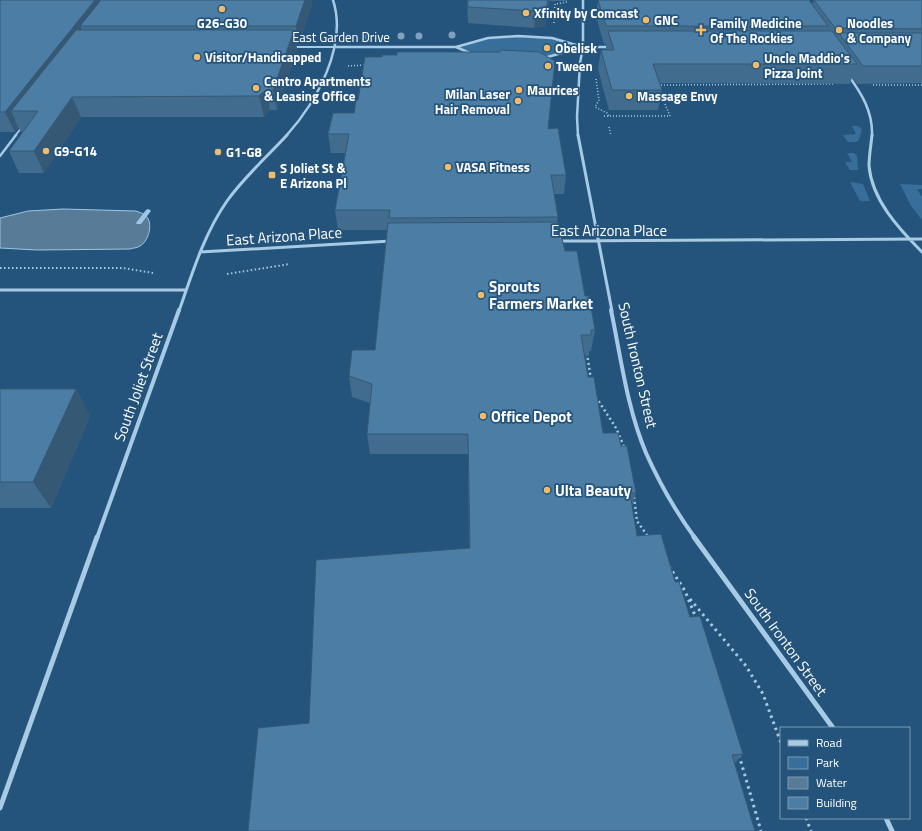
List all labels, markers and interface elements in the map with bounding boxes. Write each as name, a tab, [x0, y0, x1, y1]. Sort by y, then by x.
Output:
place label: Xfinity by Comcast	[534, 3, 639, 23]
marker: G26-G30	[217, 4, 227, 14]
marker: Xfinity by Comcast	[521, 8, 531, 18]
place label: GNC	[654, 10, 678, 30]
place label: G26-G30	[197, 13, 247, 33]
place label: Family Medicine Of The Rockies	[710, 13, 802, 48]
place label: Noodles & Company	[847, 13, 912, 48]
marker: GNC	[641, 15, 651, 25]
marker: Family Medicine Of The Rockies	[695, 24, 707, 36]
marker: Noodles & Company	[834, 25, 844, 35]
street label: East Garden Drive	[292, 27, 390, 47]
place label: Obelisk	[555, 38, 597, 58]
marker: Obelisk	[542, 43, 552, 53]
place label: Visitor/Handicapped	[205, 47, 321, 67]
place label: Uncle Maddio's Pizza Joint	[764, 48, 850, 83]
marker: Visitor/Handicapped	[192, 52, 202, 62]
place label: Tween	[556, 56, 593, 76]
marker: Uncle Maddio's Pizza Joint	[751, 60, 761, 70]
marker: Tween	[543, 61, 553, 71]
place label: Centro Apartments & Leasing Office	[264, 71, 371, 106]
place label: Maurices	[527, 80, 579, 100]
marker: Centro Apartments & Leasing Office	[251, 83, 261, 93]
place label: Milan Laser Hair Removal	[435, 84, 510, 119]
marker: Maurices	[514, 85, 524, 95]
place label: Massage Envy	[637, 86, 718, 106]
marker: Massage Envy	[624, 91, 634, 101]
marker: Milan Laser Hair Removal	[513, 96, 523, 106]
place label: G9-G14	[54, 141, 97, 161]
place label: G1-G8	[226, 142, 262, 162]
marker: G9-G14	[41, 146, 51, 156]
marker: G1-G8	[213, 147, 223, 157]
place label: VASA Fitness	[456, 157, 530, 177]
place label: S Joliet St & E Arizona Pl	[280, 158, 347, 193]
marker: VASA Fitness	[443, 162, 453, 172]
marker: S Joliet St & E Arizona Pl	[267, 170, 277, 180]
street label: East Arizona Place	[551, 219, 667, 242]
street label: East Arizona Place	[225, 220, 343, 252]
place label: Sprouts Farmers Market	[489, 275, 594, 315]
marker: Sprouts Farmers Market	[476, 290, 486, 300]
street label: South Ironton Street	[612, 300, 664, 431]
street label: South Joliet Street	[108, 329, 169, 445]
place label: Office Depot	[491, 405, 572, 428]
marker: Office Depot	[478, 411, 488, 421]
place label: Ulta Beauty	[555, 479, 631, 502]
marker: Ulta Beauty	[542, 485, 552, 495]
street label: South Ironton Street	[739, 583, 833, 701]
legend	[780, 727, 910, 819]
text: Road	[816, 733, 842, 752]
text: Park	[816, 753, 839, 772]
text: Water	[816, 773, 847, 792]
text: Building	[816, 793, 857, 812]

